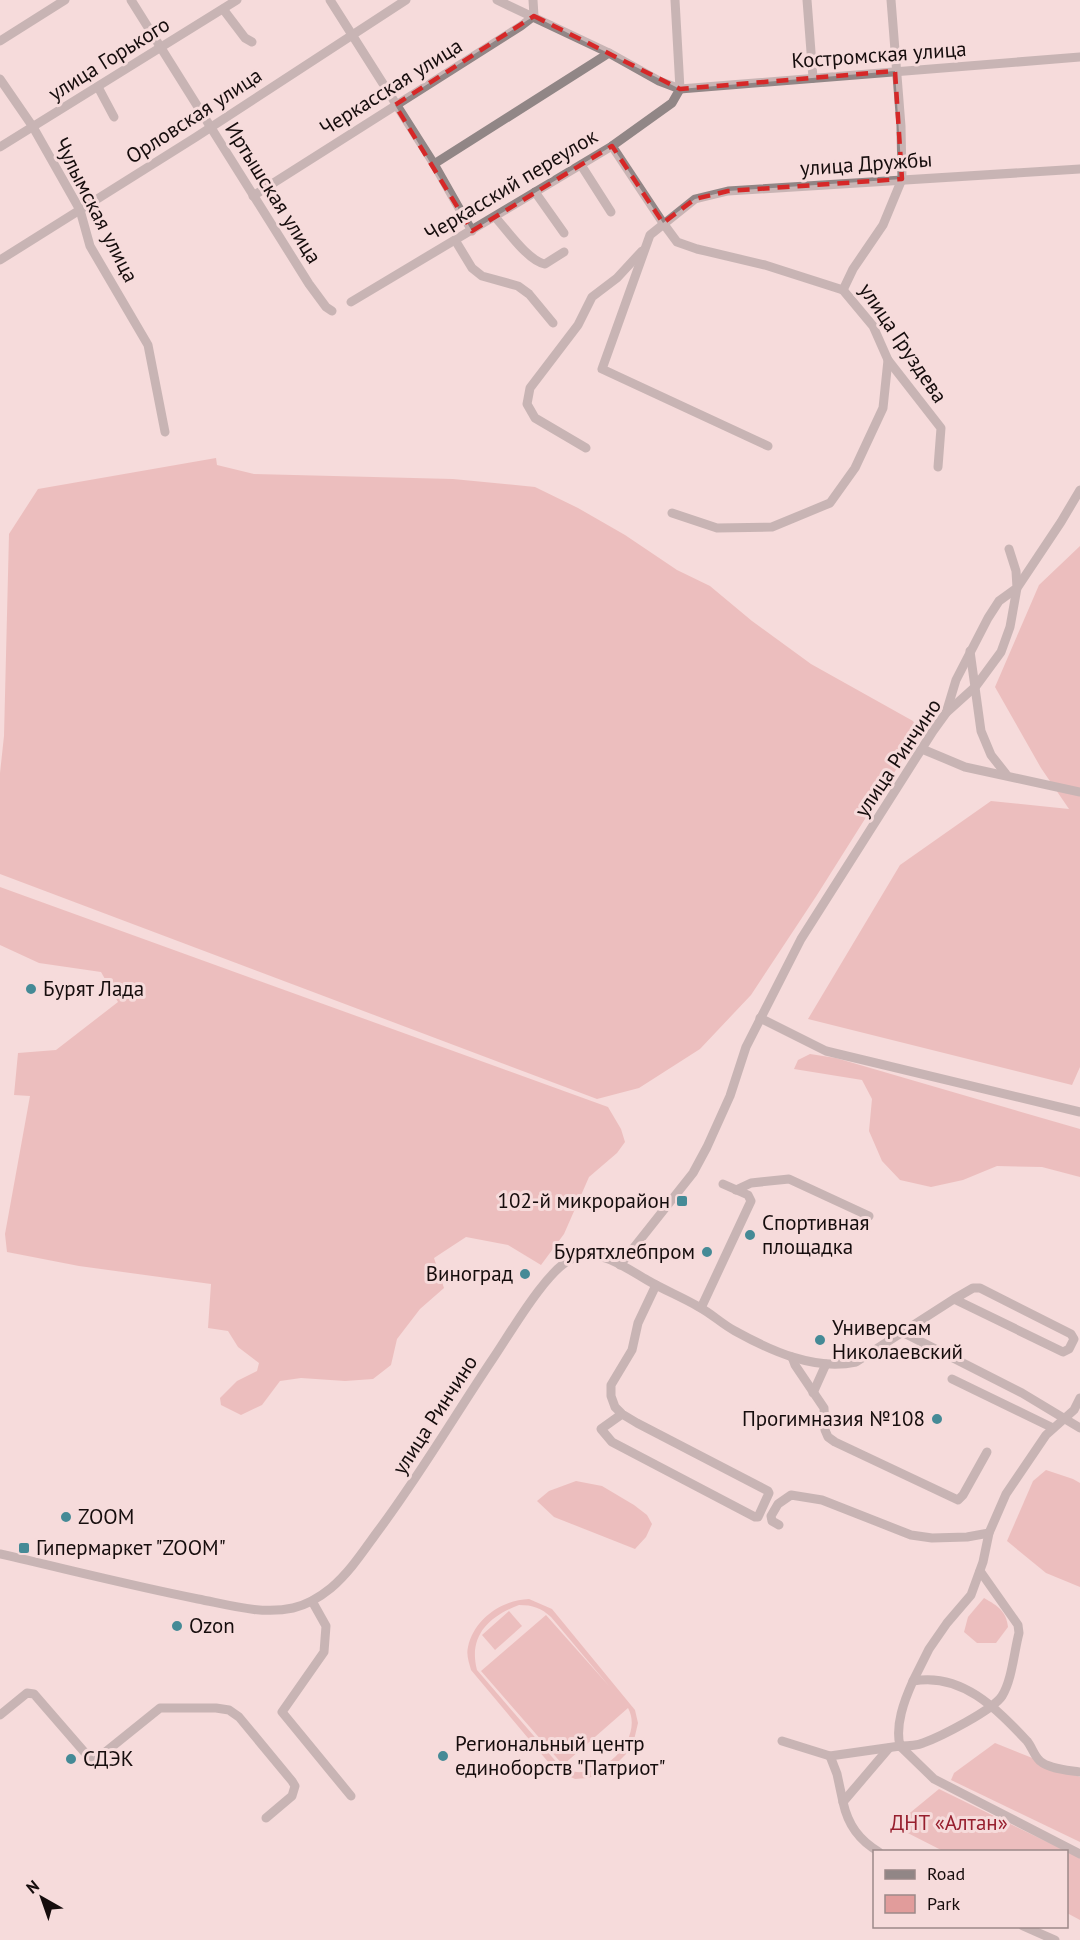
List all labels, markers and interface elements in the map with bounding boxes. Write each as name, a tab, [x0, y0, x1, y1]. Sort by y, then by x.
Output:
street label: улица Горького	[43, 11, 174, 107]
street label: Черкасская улица	[314, 32, 467, 141]
street label: Костромская улица	[791, 35, 967, 74]
street label: Орловская улица	[121, 62, 267, 170]
street label: Иртышская улица	[219, 117, 328, 269]
street label: Черкасский переулок	[419, 122, 602, 247]
street label: Чулымская улица	[48, 133, 145, 287]
street label: улица Дружбы	[799, 145, 933, 182]
street label: улица Груздева	[853, 278, 954, 408]
street label: улица Ринчино	[848, 693, 947, 822]
place label: Бурят Лада	[43, 975, 144, 1002]
marker: Бурят Лада	[24, 982, 38, 996]
place label: 102-й микрорайон	[498, 1187, 670, 1214]
marker: 102-й микрорайон	[675, 1194, 689, 1208]
place label: Спортивная площадка	[762, 1209, 870, 1260]
marker: Спортивная площадка	[743, 1228, 757, 1242]
place label: Бурятхлебпром	[554, 1238, 695, 1265]
marker: Бурятхлебпром	[700, 1245, 714, 1259]
place label: Виноград	[426, 1260, 513, 1287]
marker: Виноград	[518, 1267, 532, 1281]
place label: Универсам Николаевский	[832, 1314, 963, 1365]
marker: Универсам Николаевский	[813, 1333, 827, 1347]
street label: улица Ринчино	[386, 1350, 483, 1480]
place label: Прогимназия №108	[742, 1405, 925, 1432]
marker: Прогимназия №108	[930, 1412, 944, 1426]
place label: ZOOM	[78, 1503, 134, 1530]
marker: ZOOM	[59, 1510, 73, 1524]
place label: Гипермаркет "ZOOM"	[36, 1534, 226, 1561]
marker: Гипермаркет "ZOOM"	[17, 1541, 31, 1555]
place label: Ozon	[189, 1612, 235, 1639]
marker: Ozon	[170, 1619, 184, 1633]
place label: Региональный центр единоборств "Патриот"	[455, 1730, 665, 1781]
place label: СДЭК	[83, 1745, 134, 1772]
marker: Региональный центр единоборств "Патриот"	[436, 1749, 450, 1763]
marker: СДЭК	[64, 1752, 78, 1766]
park label: ДНТ «Алтан»	[890, 1809, 1008, 1836]
legend	[873, 1850, 1068, 1928]
text: Road	[927, 1862, 965, 1885]
north arrow	[12, 1868, 72, 1928]
text: N	[22, 1875, 43, 1898]
text: Park	[927, 1892, 960, 1915]

